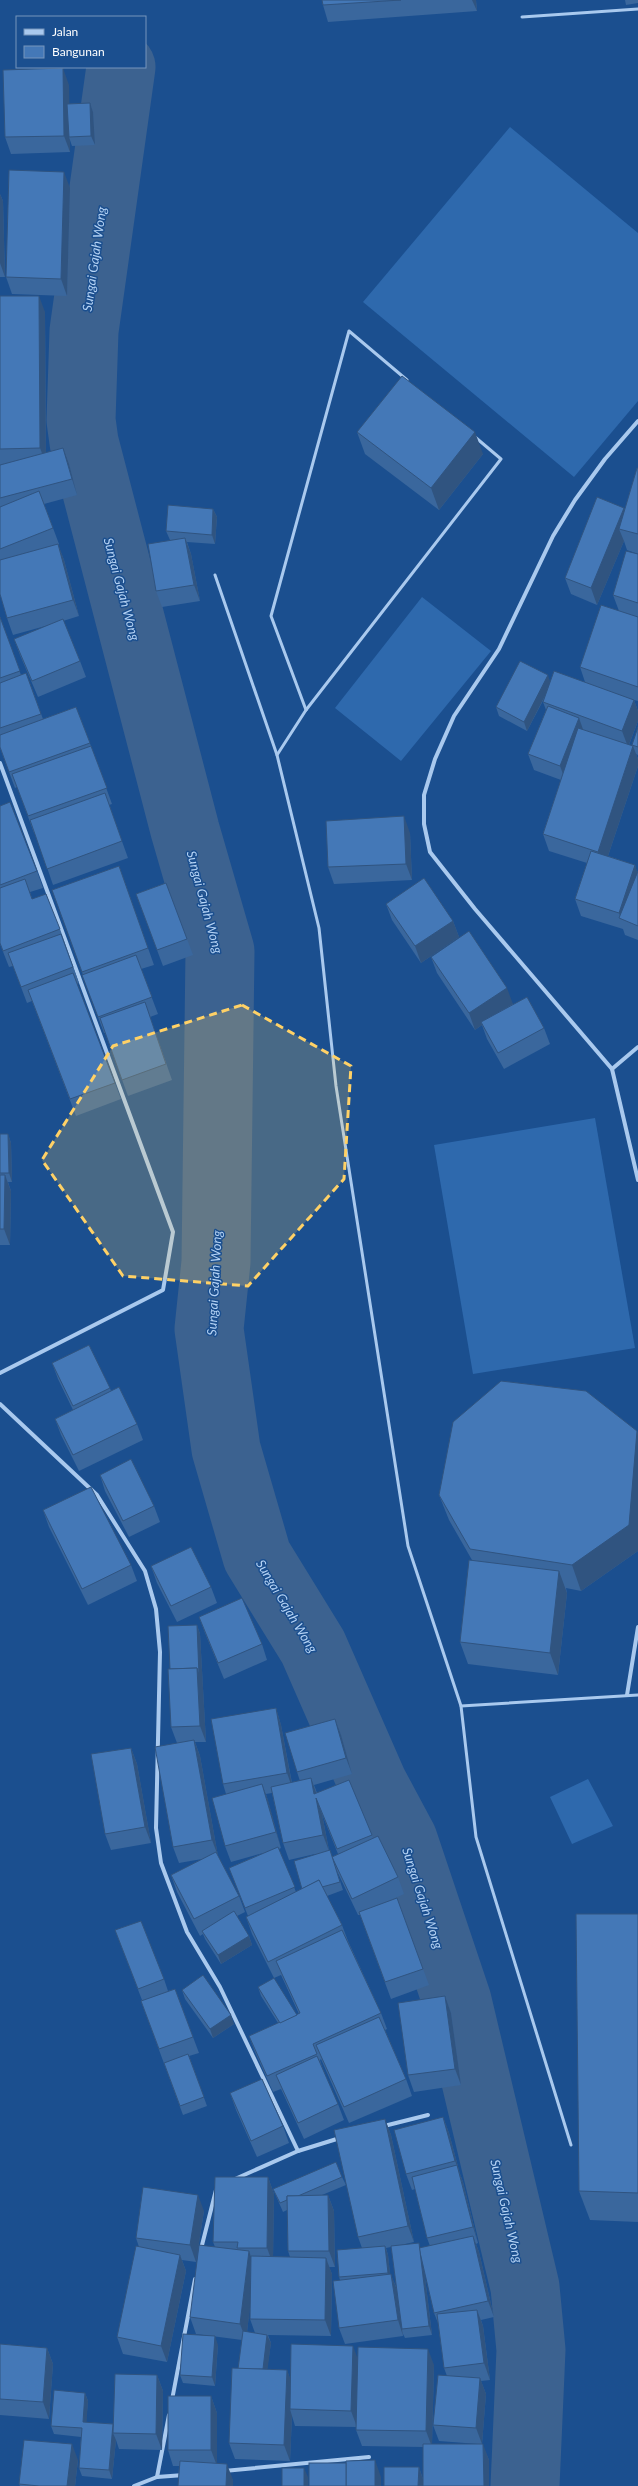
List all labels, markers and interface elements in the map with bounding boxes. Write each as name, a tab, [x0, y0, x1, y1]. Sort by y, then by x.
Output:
legend	[16, 16, 146, 68]
text: Jalan	[52, 24, 78, 39]
text: Bangunan	[52, 44, 105, 59]
water label: Sungai Gajah Wong	[79, 205, 109, 312]
water label: Sungai Gajah Wong	[101, 536, 144, 643]
water label: Sungai Gajah Wong	[184, 849, 227, 956]
water label: Sungai Gajah Wong	[203, 1229, 225, 1336]
water label: Sungai Gajah Wong	[253, 1557, 321, 1656]
water label: Sungai Gajah Wong	[399, 1845, 447, 1951]
water label: Sungai Gajah Wong	[487, 2158, 527, 2265]

